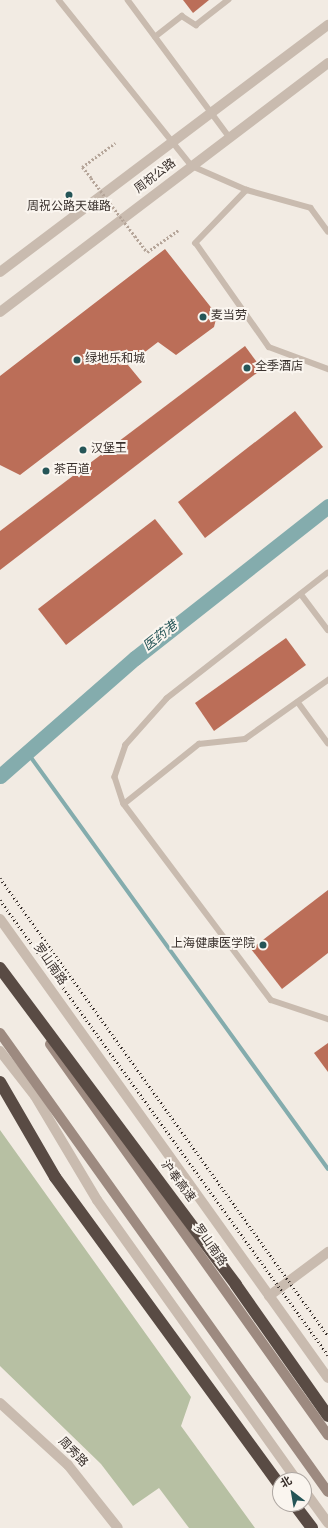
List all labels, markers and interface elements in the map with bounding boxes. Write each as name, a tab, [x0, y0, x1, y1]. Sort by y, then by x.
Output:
street label: 周祝公路	[132, 157, 180, 197]
marker: 周祝公路天雄路	[64, 190, 74, 200]
place label: 周祝公路天雄路	[27, 201, 111, 215]
place label: 麦当劳	[211, 310, 247, 324]
marker: 麦当劳	[198, 312, 208, 322]
place label: 绿地乐和城	[85, 353, 145, 367]
marker: 绿地乐和城	[72, 355, 82, 365]
place label: 全季酒店	[255, 361, 303, 375]
marker: 全季酒店	[242, 363, 252, 373]
place label: 汉堡王	[91, 443, 127, 457]
marker: 汉堡王	[78, 445, 88, 455]
place label: 茶百道	[54, 464, 90, 478]
marker: 茶百道	[41, 466, 51, 476]
water label: 医药港	[141, 619, 181, 655]
place label: 上海健康医学院	[171, 938, 255, 952]
marker: 上海健康医学院	[258, 940, 268, 950]
street label: 罗山南路	[29, 941, 69, 989]
street label: 沪奉高速	[157, 1158, 197, 1206]
street label: 罗山南路	[189, 1222, 229, 1270]
street label: 周秀路	[54, 1435, 90, 1471]
north arrow	[272, 1472, 312, 1512]
text: 北	[278, 1474, 295, 1491]

